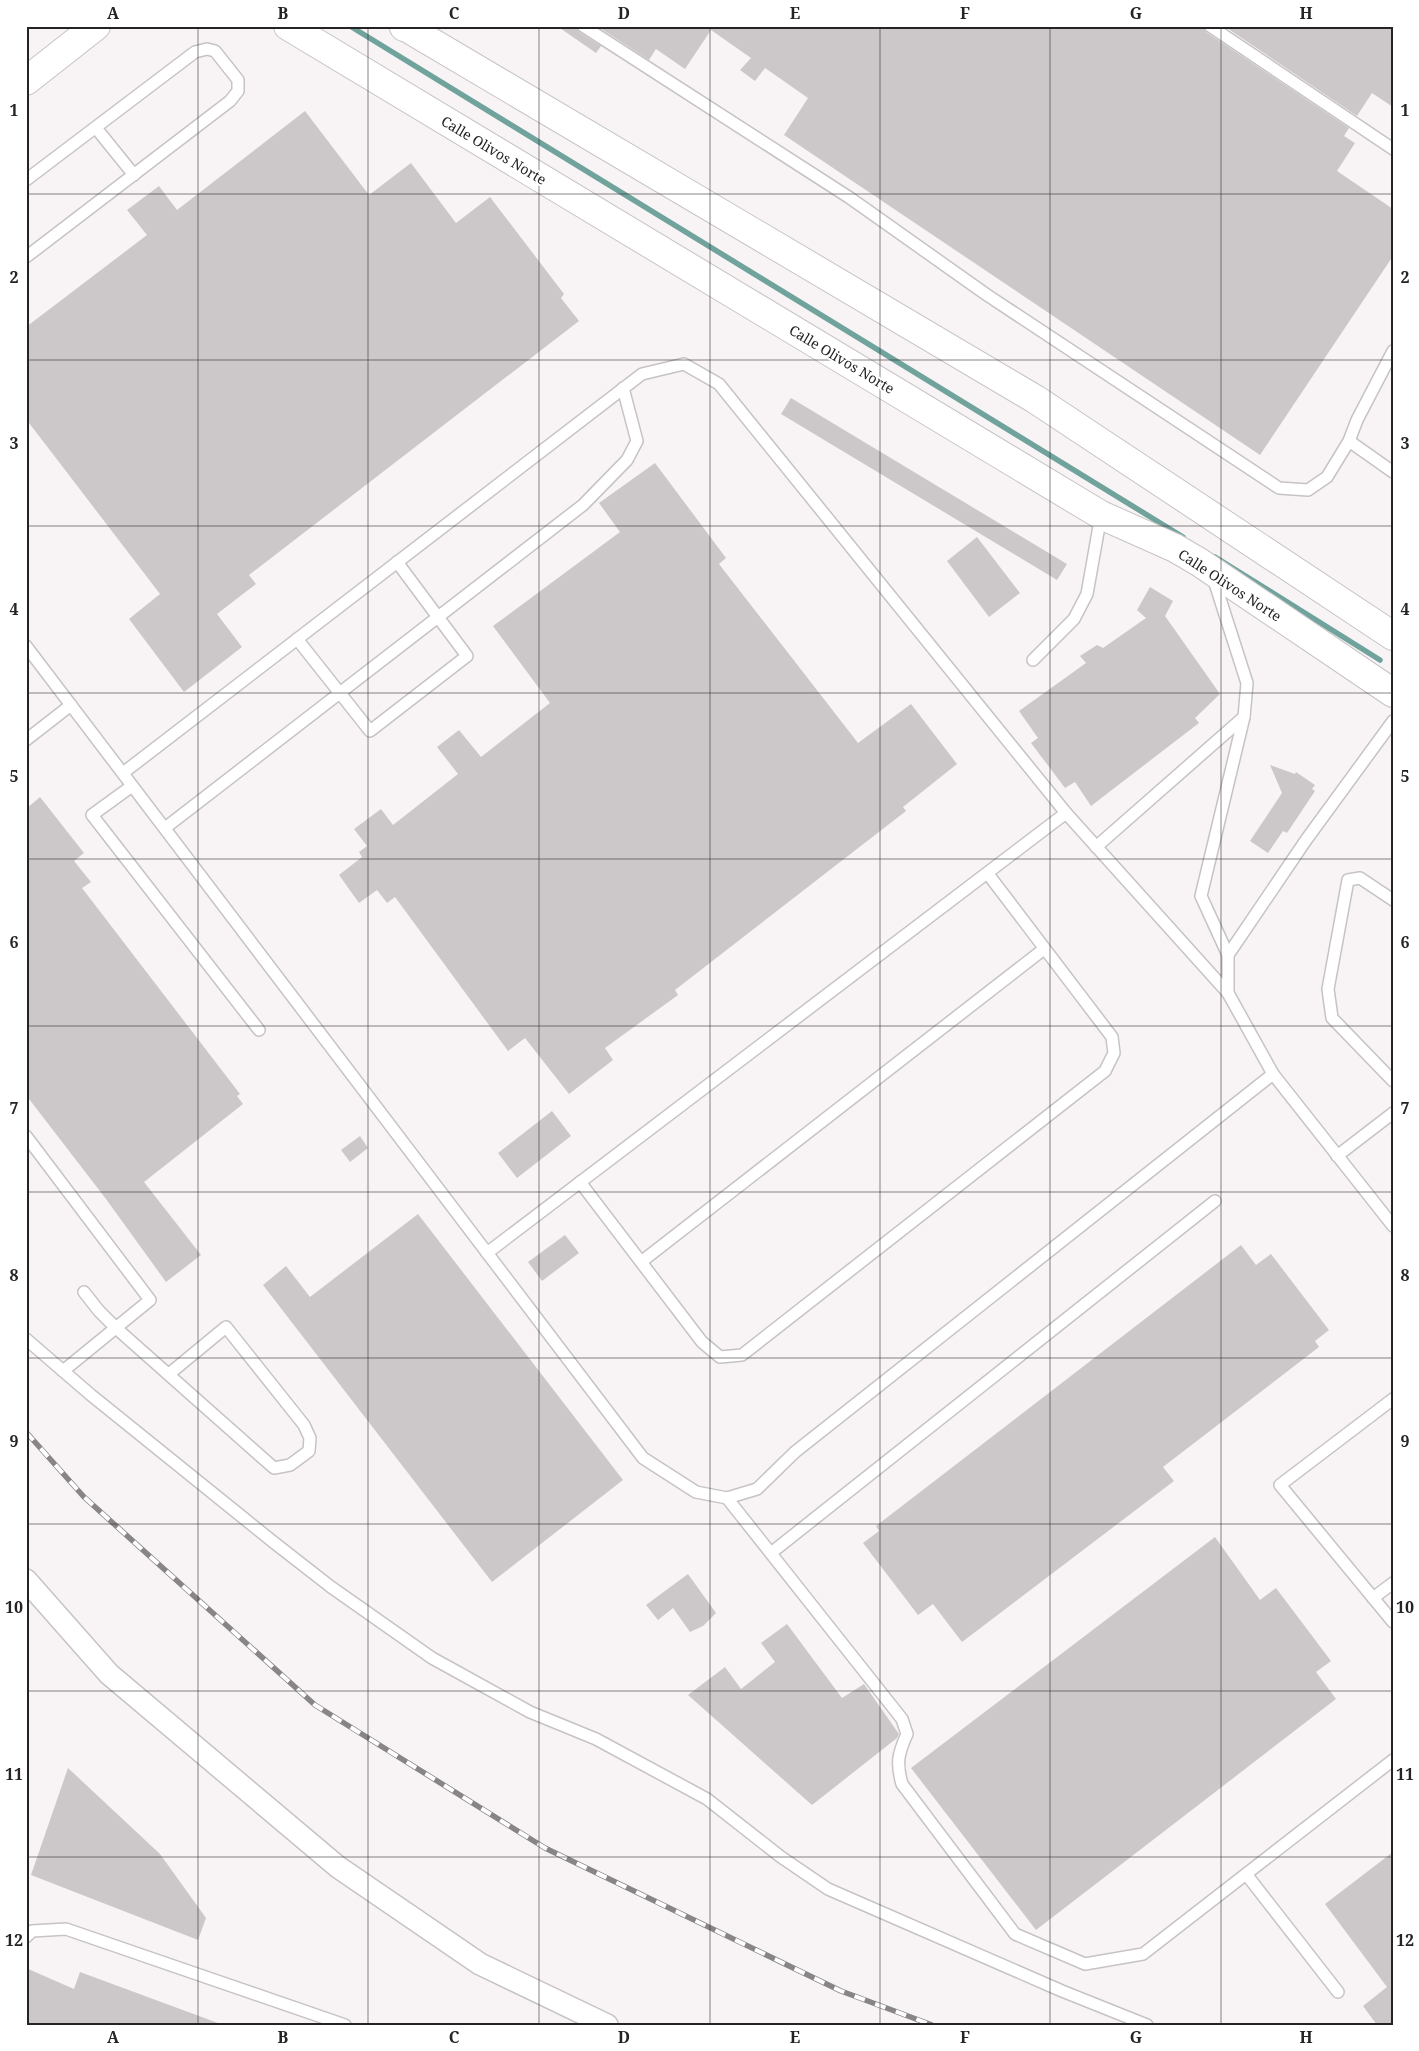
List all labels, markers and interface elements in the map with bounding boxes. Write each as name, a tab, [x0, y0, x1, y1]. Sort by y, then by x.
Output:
text: A	[107, 2, 120, 24]
text: B	[278, 2, 289, 24]
text: C	[449, 2, 460, 24]
text: D	[618, 2, 630, 24]
text: E	[790, 2, 800, 24]
text: F	[960, 2, 970, 24]
text: G	[1130, 2, 1142, 24]
text: H	[1299, 2, 1313, 24]
text: 1	[9, 99, 19, 121]
text: 1	[1400, 99, 1410, 121]
street label: Calle Olivos Norte	[438, 111, 550, 189]
text: 2	[9, 266, 19, 288]
text: 2	[1400, 266, 1410, 288]
street label: Calle Olivos Norte	[786, 320, 898, 398]
text: 3	[9, 432, 19, 454]
text: 3	[1400, 432, 1410, 454]
street label: Calle Olivos Norte	[1175, 545, 1285, 625]
text: 4	[9, 598, 19, 620]
text: 4	[1400, 598, 1410, 620]
text: 5	[9, 765, 19, 787]
text: 5	[1400, 765, 1410, 787]
text: 6	[9, 931, 19, 953]
text: 6	[1400, 931, 1410, 953]
text: 7	[9, 1097, 19, 1119]
text: 7	[1400, 1097, 1410, 1119]
text: 8	[9, 1264, 19, 1286]
text: 8	[1400, 1264, 1410, 1286]
text: 9	[9, 1430, 19, 1452]
text: 9	[1400, 1430, 1410, 1452]
text: 10	[5, 1596, 23, 1618]
text: 10	[1396, 1596, 1414, 1618]
text: 11	[5, 1763, 23, 1785]
text: 11	[1396, 1763, 1414, 1785]
text: 12	[5, 1929, 23, 1951]
text: 12	[1396, 1929, 1414, 1951]
text: A	[107, 2026, 120, 2048]
text: B	[278, 2026, 289, 2048]
text: C	[449, 2026, 460, 2048]
text: D	[618, 2026, 630, 2048]
text: E	[790, 2026, 800, 2048]
text: F	[960, 2026, 970, 2048]
text: G	[1130, 2026, 1142, 2048]
text: H	[1299, 2026, 1313, 2048]

